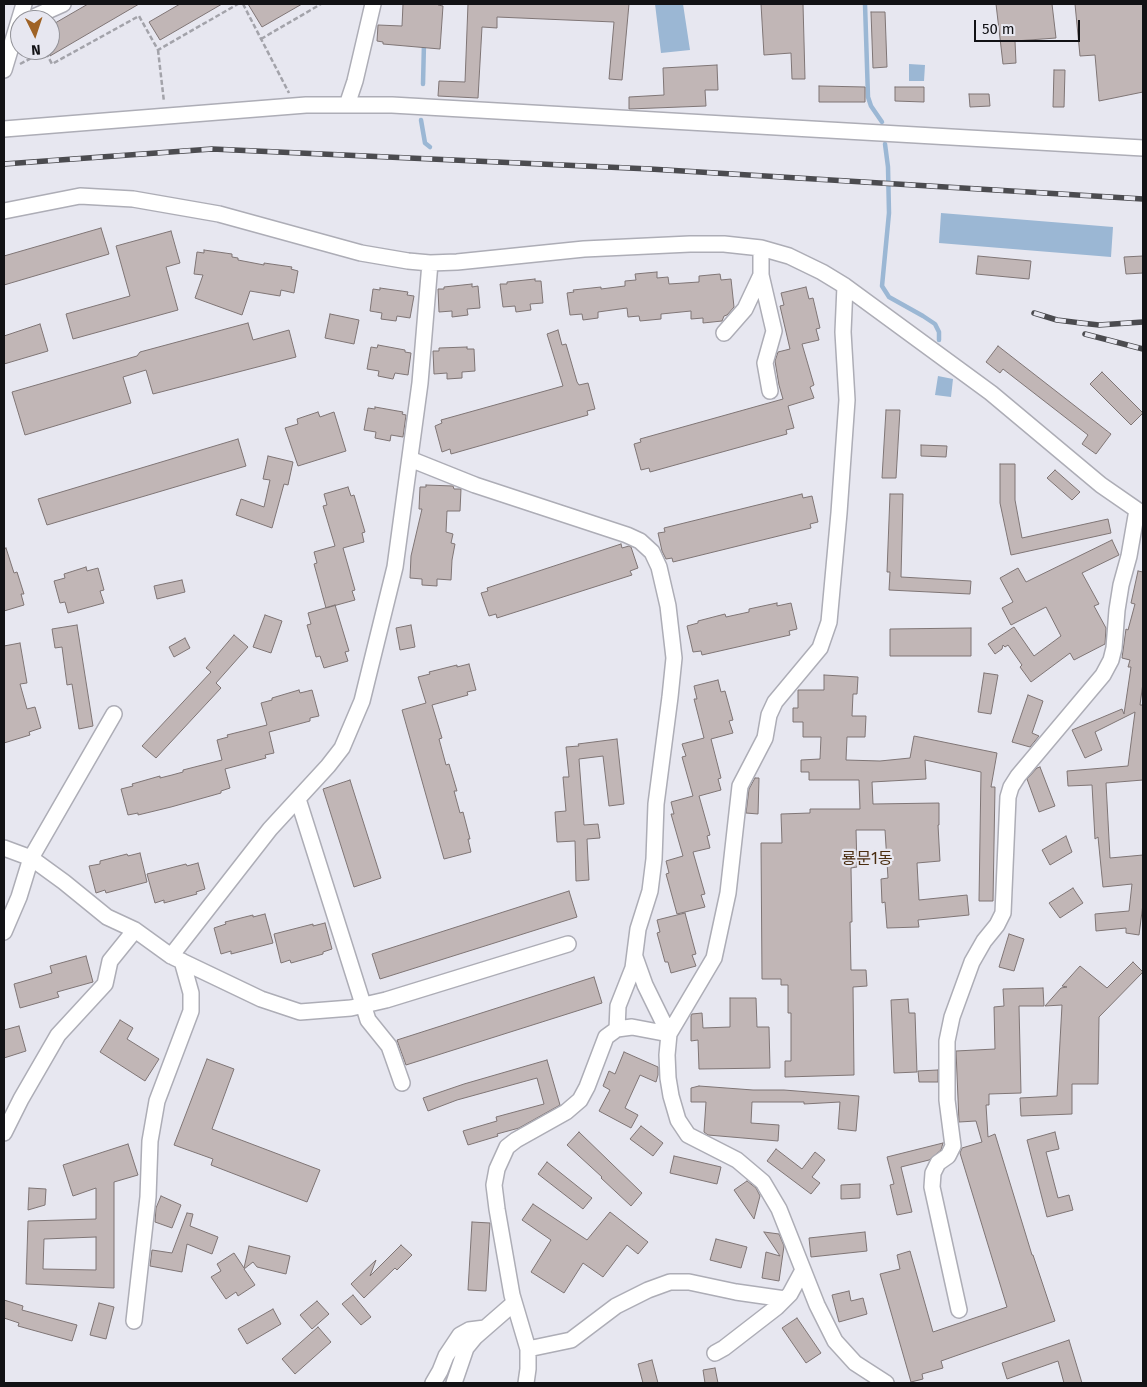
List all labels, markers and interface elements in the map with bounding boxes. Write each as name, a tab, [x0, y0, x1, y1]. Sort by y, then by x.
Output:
north arrow	[10, 10, 60, 60]
scale bar	[977, 10, 1083, 42]
text: 50 m	[982, 20, 1015, 38]
text: N	[31, 41, 41, 58]
district label: 룡문1동	[841, 850, 893, 870]

